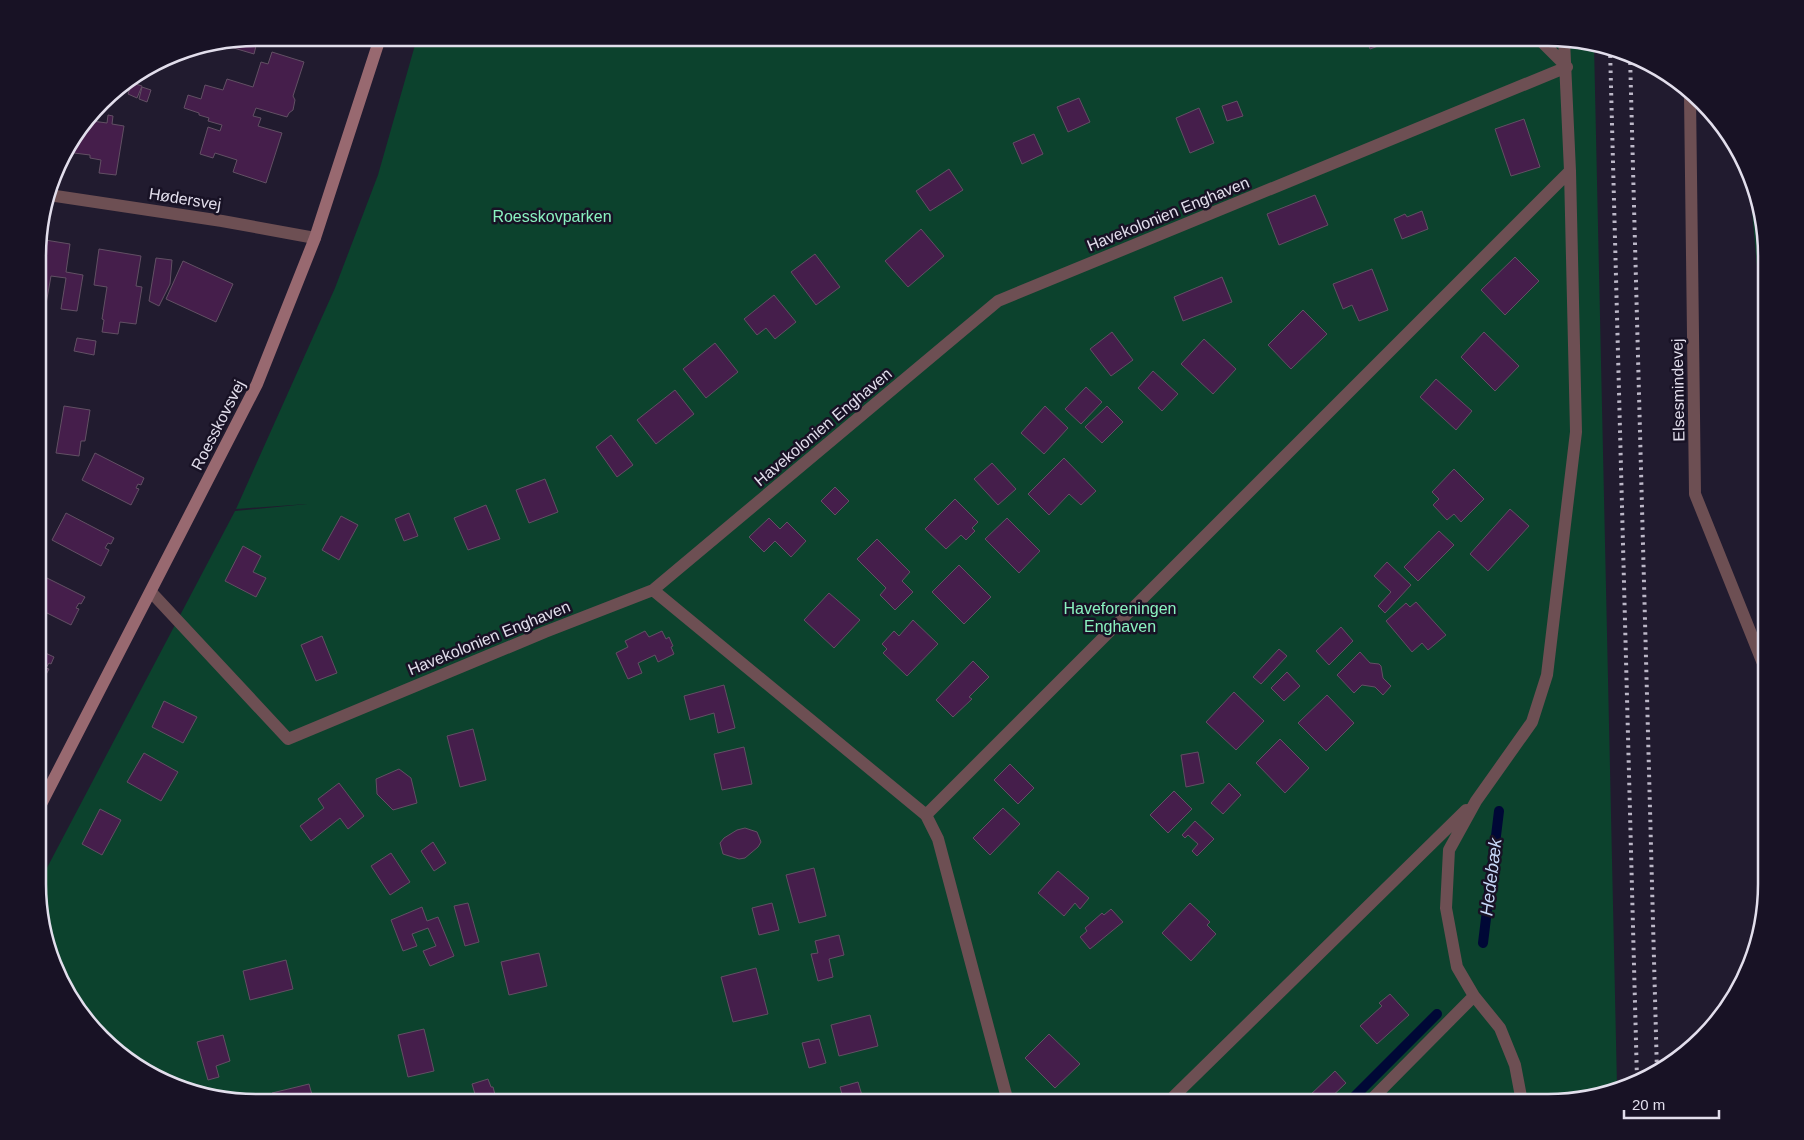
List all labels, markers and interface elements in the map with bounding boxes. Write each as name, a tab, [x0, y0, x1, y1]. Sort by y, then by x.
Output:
street label: Havekolonien Enghaven	[1084, 174, 1252, 254]
street label: Hødersvej	[148, 185, 222, 213]
park label: Roesskovparken	[492, 208, 612, 225]
street label: Elsesmindevej	[1669, 338, 1687, 442]
street label: Havekolonien Enghaven	[751, 365, 895, 489]
street label: Roesskovsvej	[188, 377, 248, 473]
street label: Havekolonien Enghaven	[405, 598, 573, 678]
park label: Haveforeningen Enghaven	[1064, 600, 1176, 635]
water label: Hedebæk	[1476, 836, 1506, 917]
scale bar	[1624, 1088, 1719, 1120]
text: 20 m	[1632, 1096, 1665, 1113]

